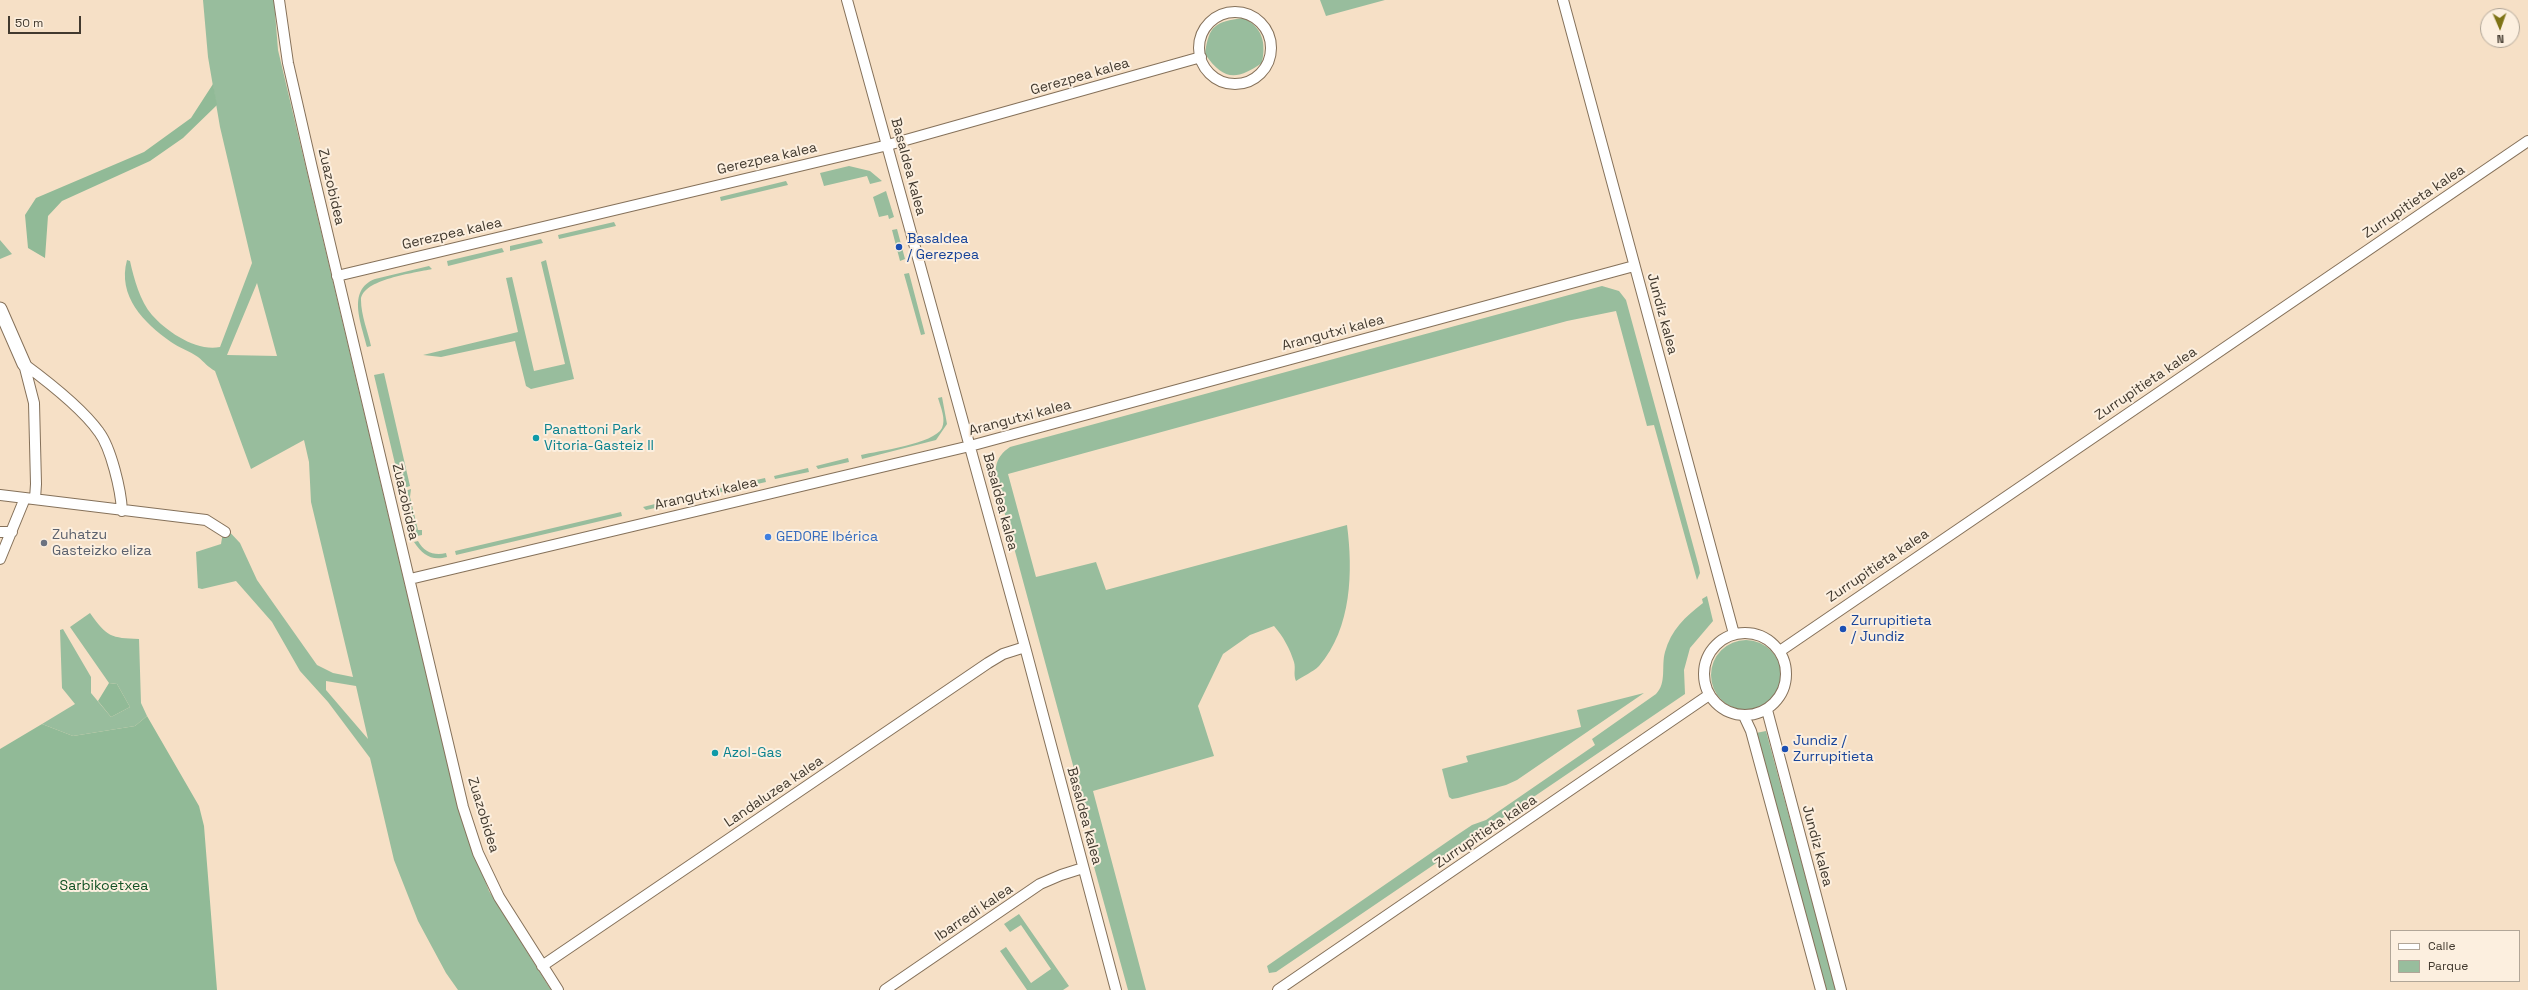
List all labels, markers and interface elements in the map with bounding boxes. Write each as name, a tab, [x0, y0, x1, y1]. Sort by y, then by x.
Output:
scale bar	[10, 8, 83, 34]
north arrow	[2480, 8, 2520, 48]
text: 50 m	[15, 15, 43, 31]
text: N	[2496, 32, 2504, 46]
street label: Gerezpea kalea	[1029, 55, 1131, 99]
street label: Basaldea kalea	[887, 116, 929, 218]
street label: Gerezpea kalea	[715, 139, 819, 179]
street label: Zuazobidea	[314, 147, 348, 227]
street label: Zurrupitieta kalea	[2360, 162, 2468, 242]
street label: Gerezpea kalea	[400, 214, 504, 254]
place label: Basaldea / Gerezpea	[907, 231, 979, 264]
marker: Basaldea / Gerezpea	[894, 242, 904, 252]
street label: Jundiz kalea	[1643, 271, 1681, 357]
street label: Arangutxi kalea	[1280, 311, 1386, 355]
street label: Zurrupitieta kalea	[2092, 344, 2200, 424]
street label: Arangutxi kalea	[967, 396, 1073, 440]
place label: Panattoni Park Vitoria-Gasteiz II	[544, 422, 654, 454]
marker: Panattoni Park Vitoria-Gasteiz II	[531, 433, 541, 443]
street label: Basaldea kalea	[979, 451, 1021, 553]
street label: Zuazobidea	[388, 462, 422, 542]
street label: Arangutxi kalea	[653, 474, 759, 514]
street label: Zurrupitieta kalea	[1824, 526, 1932, 606]
place label: Zuhatzu Gasteizko eliza	[52, 527, 152, 560]
place label: GEDORE Ibérica	[776, 529, 878, 545]
marker: GEDORE Ibérica	[763, 532, 773, 542]
marker: Zuhatzu Gasteizko eliza	[39, 538, 49, 548]
place label: Zurrupitieta / Jundiz	[1851, 613, 1931, 646]
marker: Zurrupitieta / Jundiz	[1838, 624, 1848, 634]
place label: Jundiz / Zurrupitieta	[1793, 733, 1873, 766]
marker: Jundiz / Zurrupitieta	[1780, 744, 1790, 754]
place label: Azol-Gas	[723, 745, 782, 761]
marker: Azol-Gas	[710, 748, 720, 758]
street label: Landaluzea kalea	[721, 753, 827, 831]
street label: Basaldea kalea	[1063, 765, 1105, 867]
street label: Zuazobidea	[464, 775, 502, 855]
street label: Zurrupitieta kalea	[1432, 792, 1540, 872]
street label: Jundiz kalea	[1798, 803, 1836, 889]
park label: Sarbikoetxea	[60, 878, 148, 894]
street label: Ibarredi kalea	[932, 881, 1016, 945]
legend	[2390, 930, 2520, 982]
text: Calle	[2428, 938, 2456, 954]
text: Parque	[2428, 958, 2468, 974]

